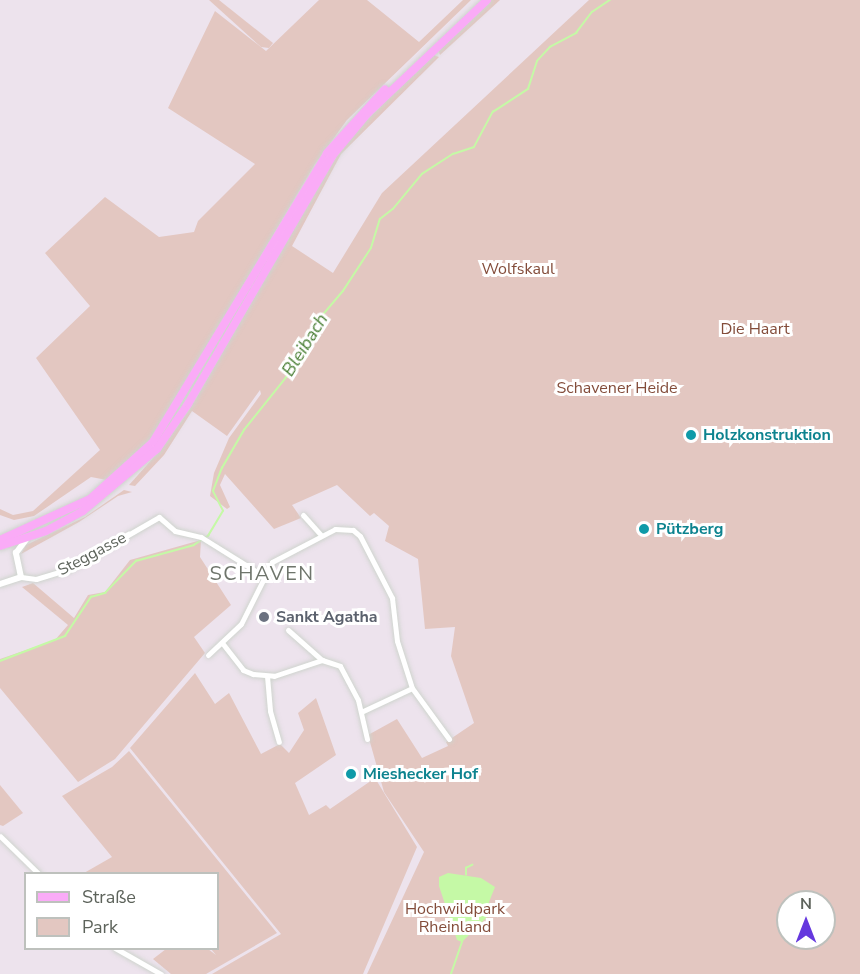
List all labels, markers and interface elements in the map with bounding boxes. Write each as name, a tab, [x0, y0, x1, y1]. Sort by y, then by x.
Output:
park label: Wolfskaul	[481, 259, 555, 279]
water label: Bleibach	[277, 310, 333, 380]
park label: Die Haart	[720, 319, 790, 339]
park label: Schavener Heide	[556, 378, 678, 398]
place label: Holzkonstruktion	[703, 425, 831, 445]
marker: Holzkonstruktion	[684, 428, 698, 442]
place label: Pützberg	[656, 519, 723, 539]
marker: Pützberg	[637, 522, 651, 536]
street label: Steggasse	[54, 528, 130, 580]
district label: SCHAVEN	[209, 561, 315, 585]
place label: Sankt Agatha	[276, 607, 378, 627]
marker: Sankt Agatha	[257, 610, 271, 624]
place label: Mieshecker Hof	[363, 764, 478, 784]
marker: Mieshecker Hof	[344, 767, 358, 781]
legend	[24, 872, 219, 950]
text: Straße	[82, 885, 136, 909]
north arrow	[776, 890, 836, 950]
text: N	[800, 893, 812, 915]
park label: Hochwildpark Rheinland	[405, 899, 505, 937]
text: Park	[82, 915, 118, 939]

